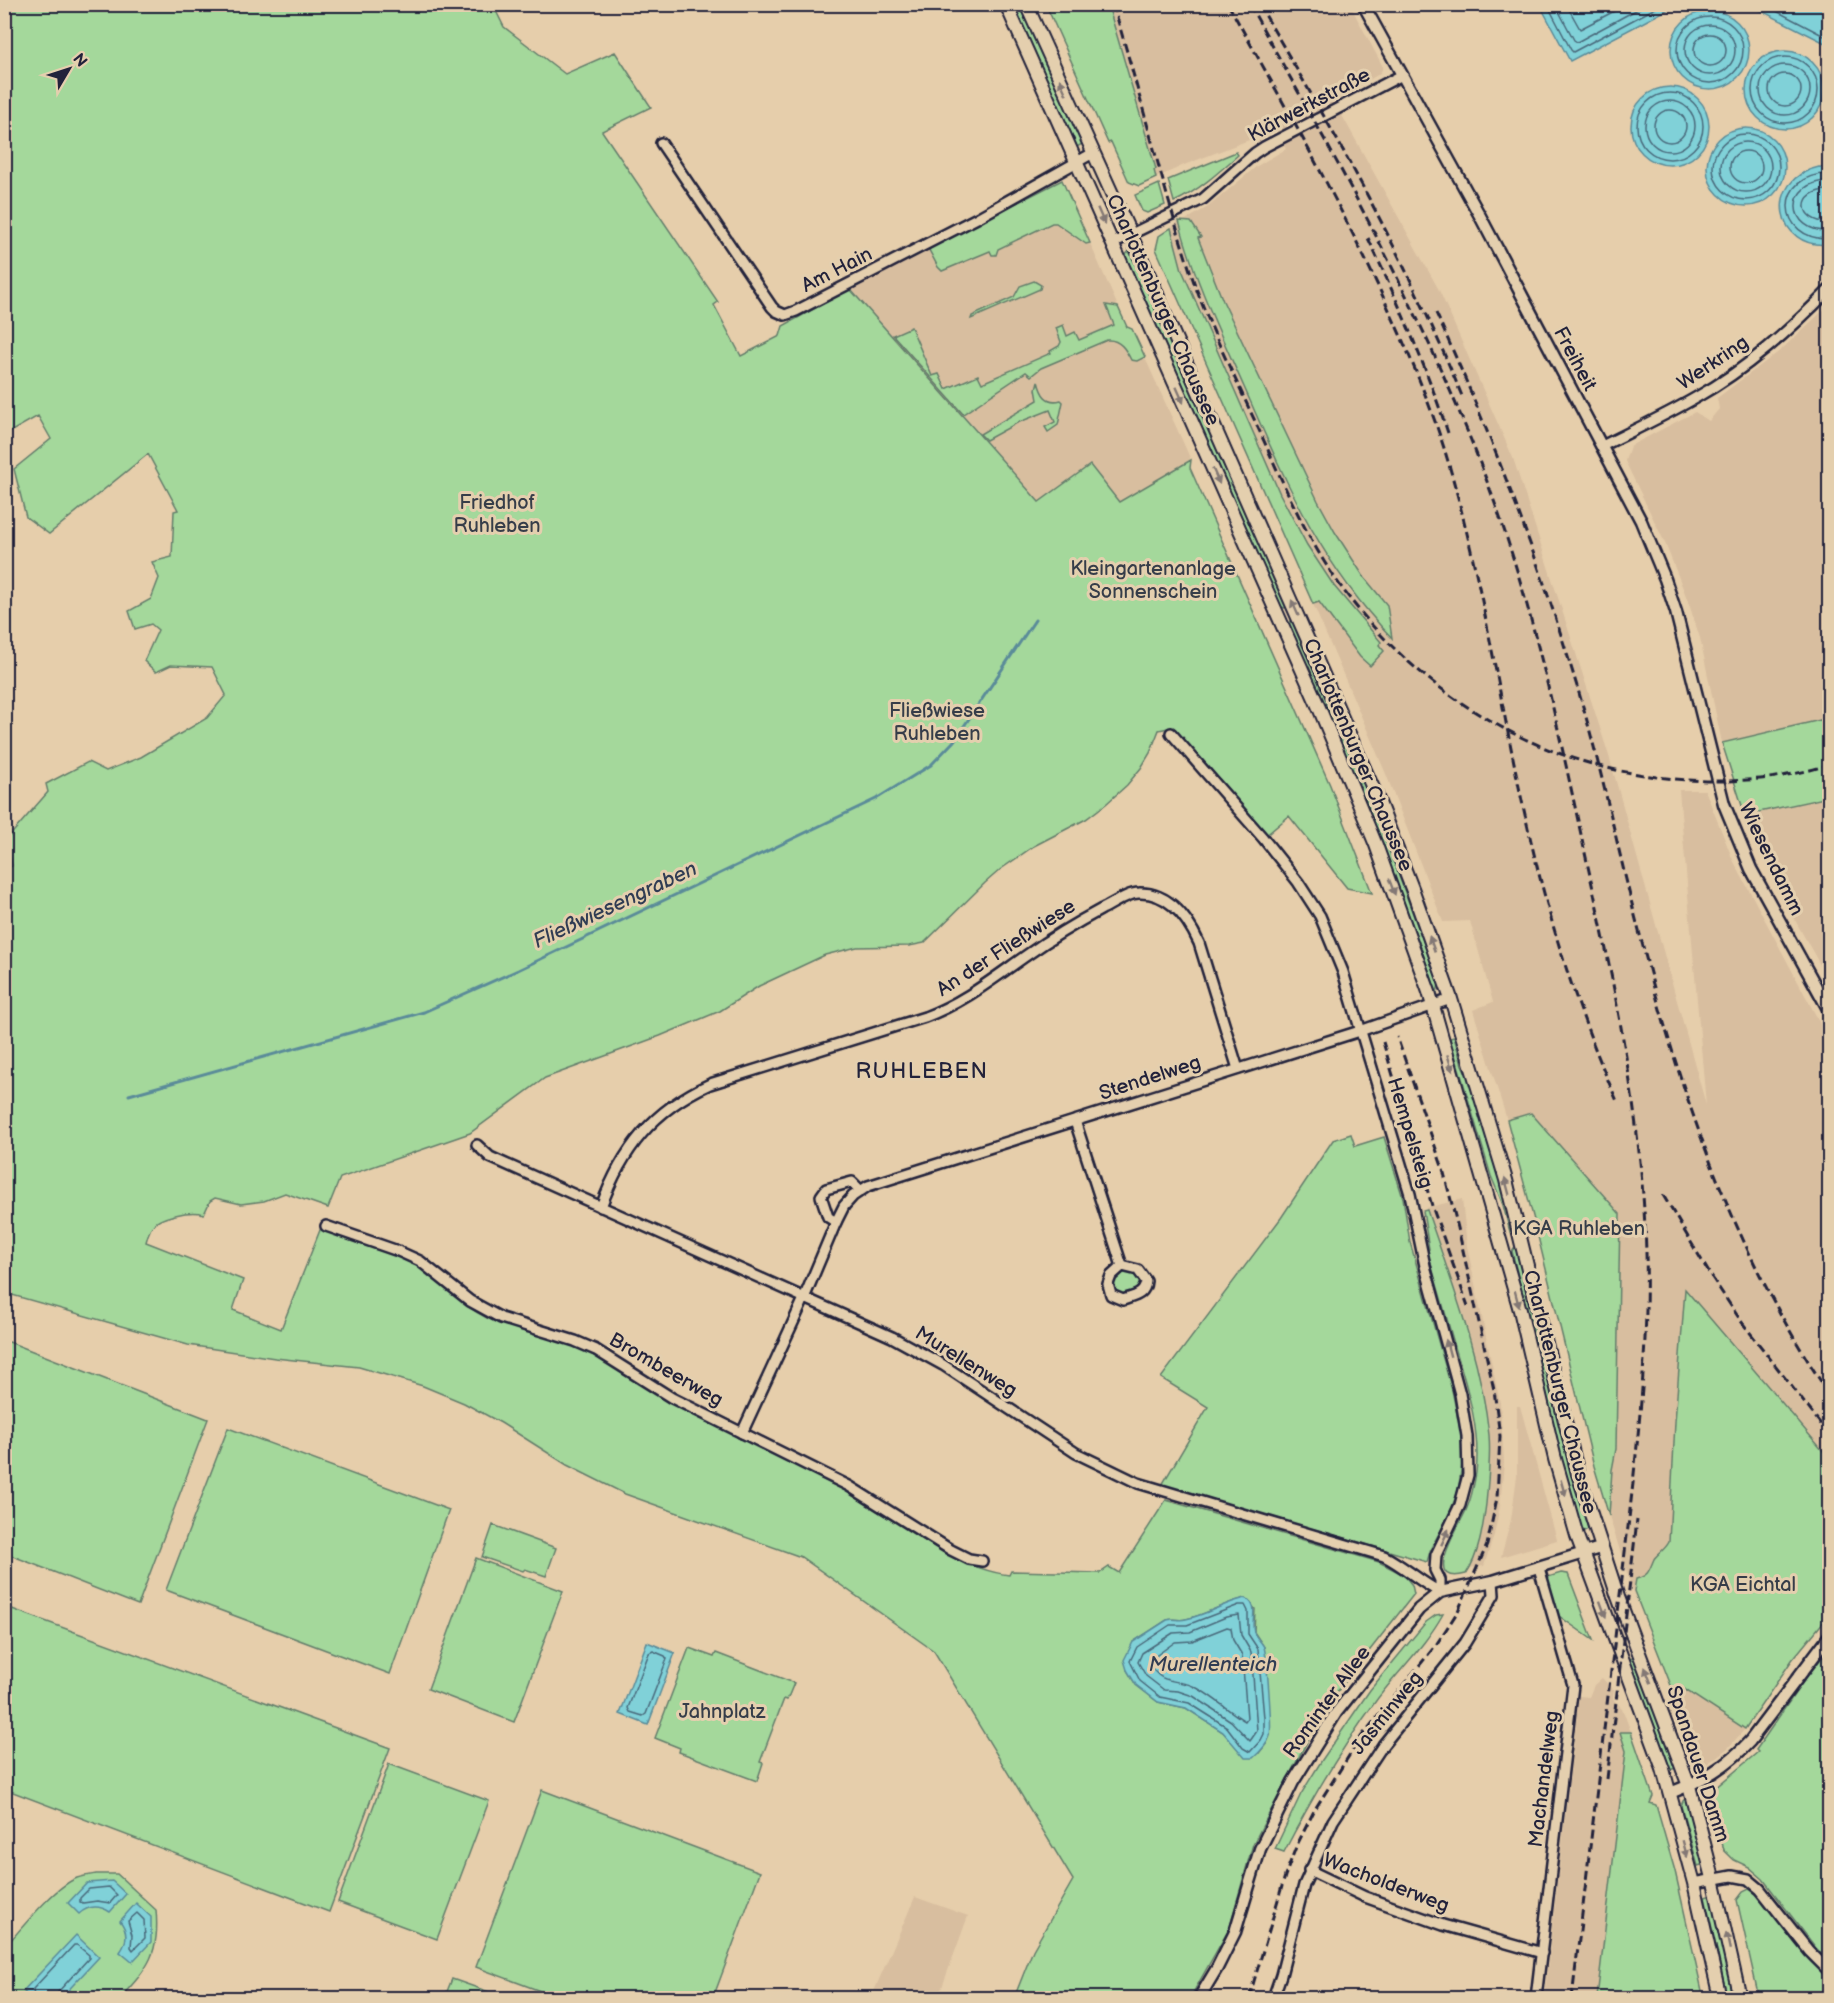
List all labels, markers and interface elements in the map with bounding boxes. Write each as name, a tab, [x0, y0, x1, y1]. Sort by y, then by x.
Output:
north arrow	[39, 39, 99, 99]
text: N	[68, 50, 91, 71]
street label: Klärwerkstraße	[1244, 63, 1374, 147]
one-way arrow	[1058, 78, 1068, 96]
street label: Charlottenburger Chaussee	[1101, 191, 1225, 429]
one-way arrow	[1096, 208, 1105, 225]
street label: Am Hain	[798, 242, 876, 298]
street label: Freiheit	[1548, 323, 1602, 395]
street label: Werkring	[1673, 330, 1753, 396]
one-way arrow	[1175, 387, 1185, 405]
one-way arrow	[1212, 467, 1221, 485]
park label: Friedhof Ruhleben	[454, 491, 541, 538]
park label: Kleingartenanlage Sonnenschein	[1070, 557, 1236, 604]
one-way arrow	[1290, 599, 1300, 617]
street label: Charlottenburger Chaussee	[1298, 635, 1418, 875]
park label: Fließwiese Ruhleben	[889, 699, 985, 746]
street label: Wiesendamm	[1733, 799, 1809, 919]
water label: Fließwiesengraben	[529, 856, 701, 954]
one-way arrow	[1388, 878, 1397, 896]
street label: An der Fließwiese	[932, 894, 1080, 1002]
one-way arrow	[1426, 935, 1436, 953]
street label: Stendelweg	[1096, 1050, 1204, 1106]
one-way arrow	[1446, 1054, 1455, 1072]
district label: RUHLEBEN	[855, 1058, 989, 1085]
street label: Hempelsteig	[1382, 1075, 1438, 1191]
one-way arrow	[1502, 1177, 1511, 1195]
park label: KGA Ruhleben	[1513, 1217, 1645, 1241]
street label: Charlottenburger Chaussee	[1518, 1268, 1602, 1517]
one-way arrow	[1513, 1290, 1522, 1308]
street label: Murellenweg	[911, 1321, 1021, 1403]
street label: Brombeerweg	[605, 1328, 727, 1412]
one-way arrow	[1443, 1339, 1452, 1357]
one-way arrow	[1559, 1479, 1569, 1497]
one-way arrow	[1441, 1528, 1450, 1545]
park label: KGA Eichtal	[1690, 1573, 1796, 1597]
one-way arrow	[1598, 1600, 1608, 1618]
street label: Rominter Allee	[1278, 1641, 1376, 1763]
water label: Murellenteich	[1149, 1652, 1278, 1677]
street label: Jasminweg	[1346, 1666, 1428, 1760]
one-way arrow	[1642, 1666, 1652, 1684]
street label: Spandauer Damm	[1661, 1683, 1735, 1845]
park label: Jahnplatz	[679, 1700, 766, 1724]
street label: Machandelweg	[1524, 1709, 1564, 1849]
one-way arrow	[1681, 1840, 1691, 1858]
street label: Wacholderweg	[1320, 1848, 1452, 1918]
one-way arrow	[1722, 1932, 1732, 1951]

